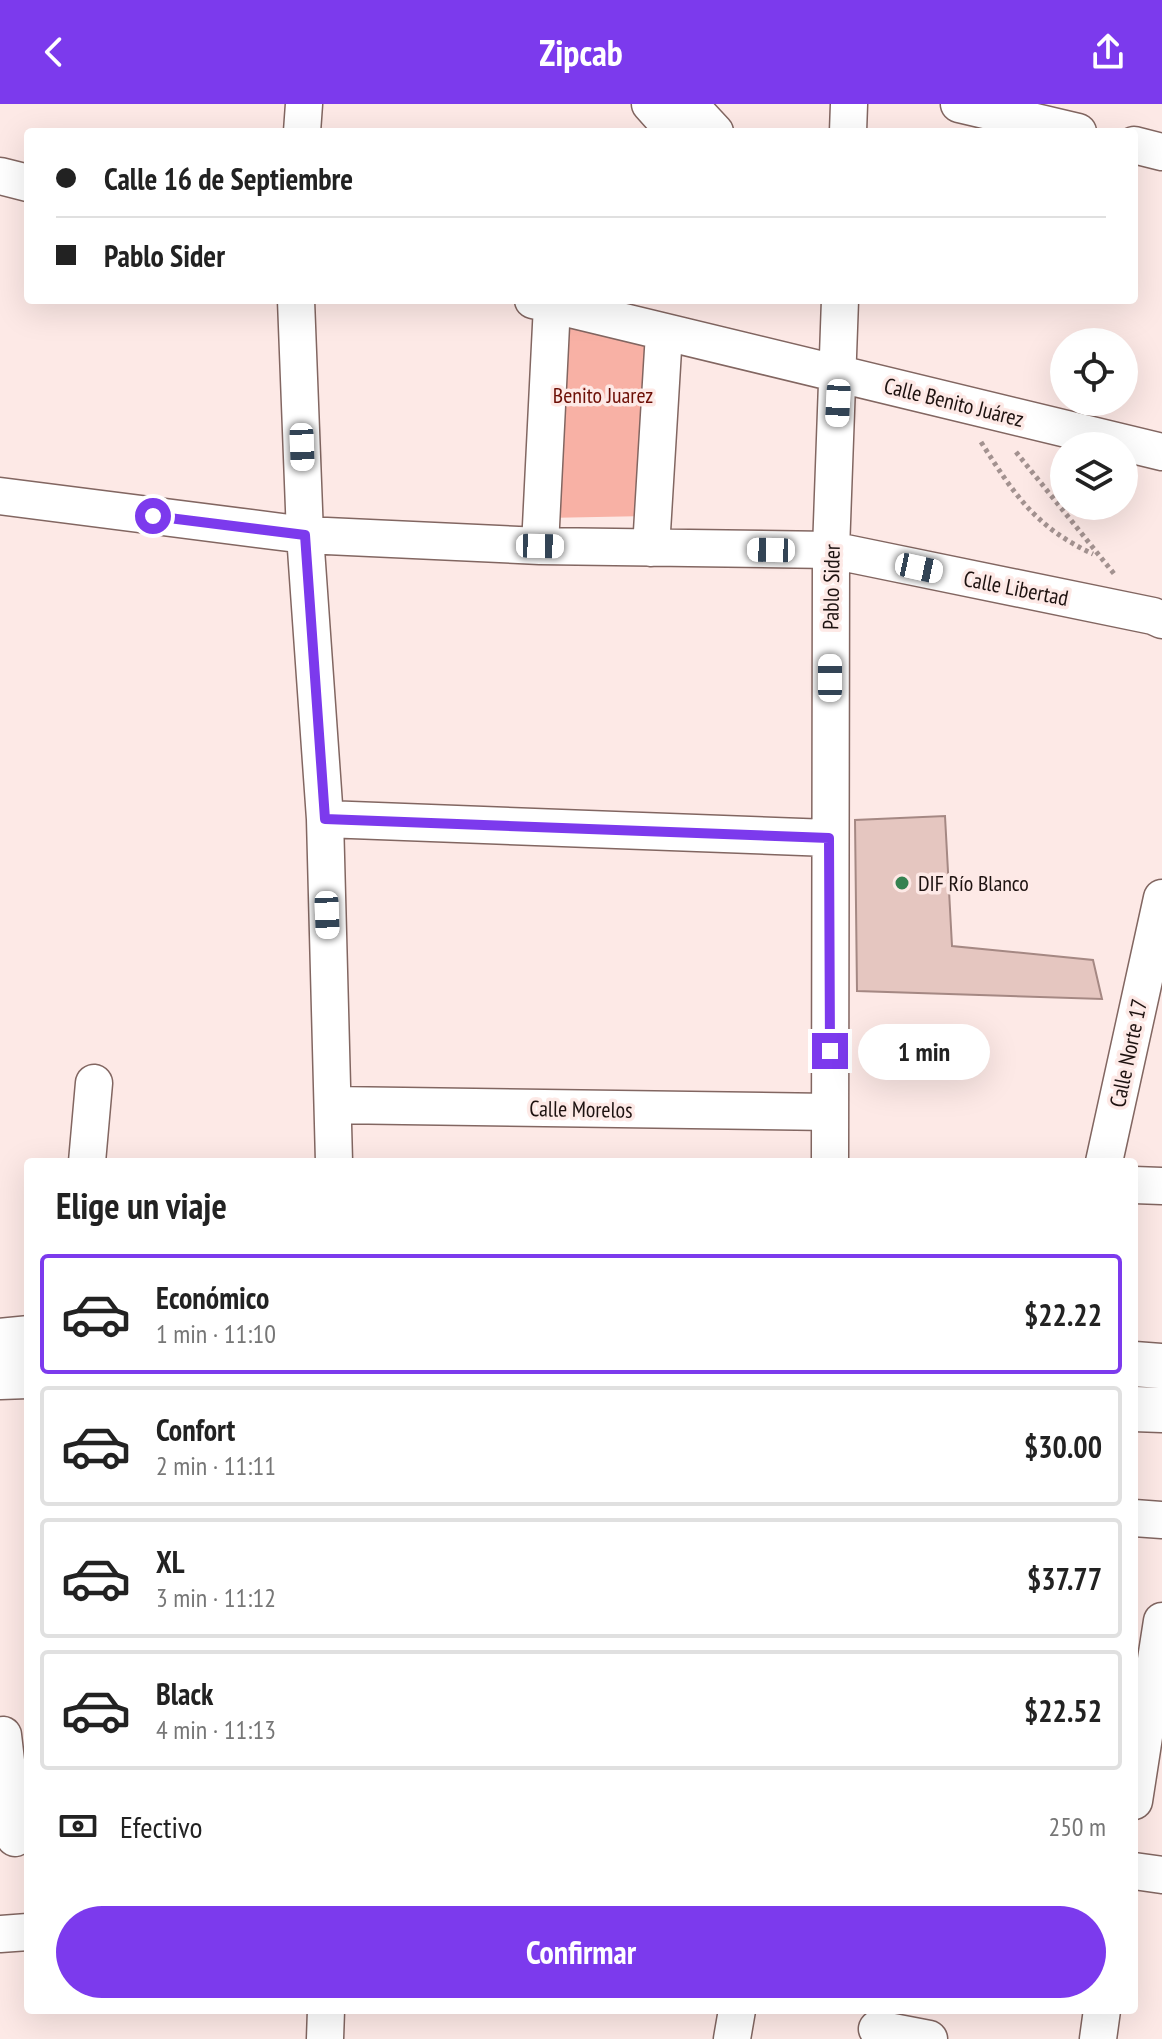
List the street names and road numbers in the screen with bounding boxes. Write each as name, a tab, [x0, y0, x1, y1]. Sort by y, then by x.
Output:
street label: Calle Benito Juárez	[881, 371, 1027, 433]
street label: Pablo Sider	[816, 544, 846, 630]
street label: Calle Libertad	[961, 564, 1071, 612]
street label: Calle Norte 17	[1103, 996, 1153, 1110]
street label: Calle Morelos	[529, 1094, 633, 1124]

